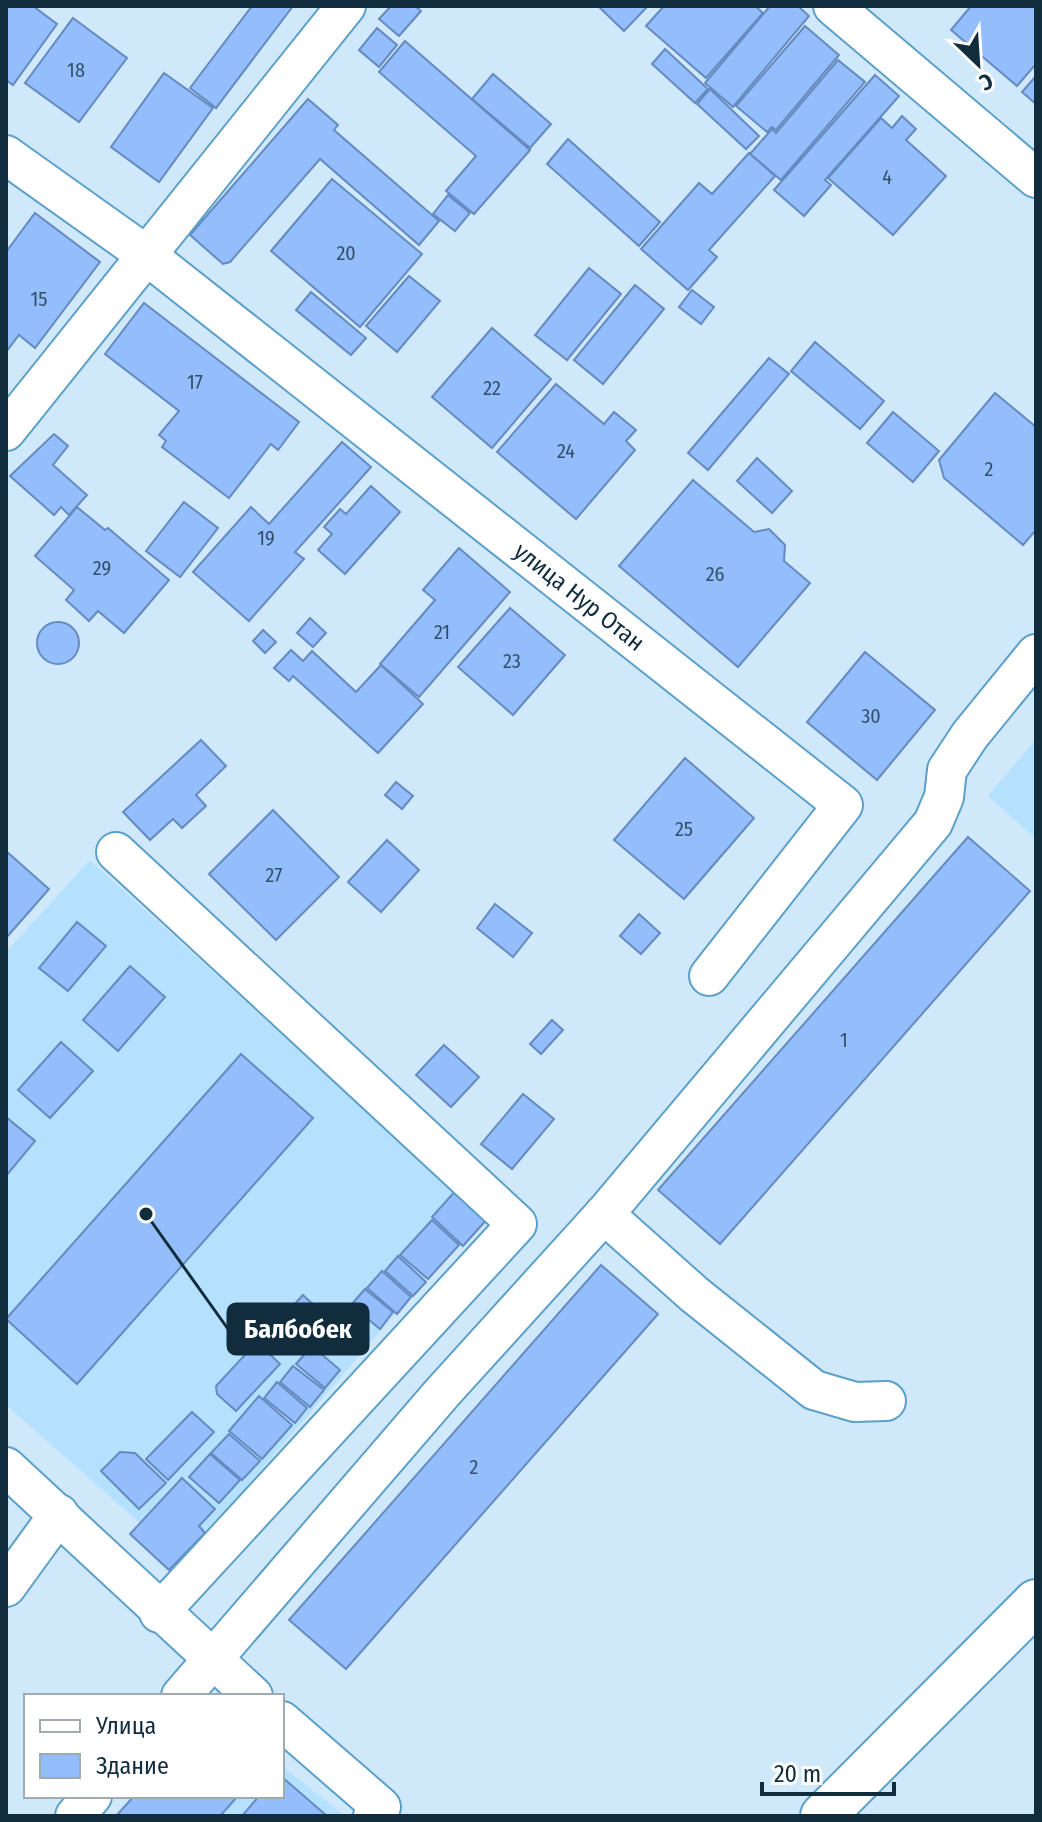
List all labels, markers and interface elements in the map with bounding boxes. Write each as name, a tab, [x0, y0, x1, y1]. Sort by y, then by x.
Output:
north arrow	[938, 24, 1018, 104]
house number: 18	[67, 58, 85, 82]
text: С	[975, 67, 997, 97]
house number: 4	[882, 165, 892, 189]
house number: 20	[336, 241, 356, 265]
house number: 15	[31, 287, 47, 311]
house number: 17	[187, 370, 203, 394]
house number: 22	[483, 376, 501, 400]
house number: 24	[557, 439, 575, 463]
house number: 2	[985, 457, 994, 481]
house number: 19	[257, 526, 275, 550]
street label: улица Нур Отан	[509, 537, 650, 657]
house number: 29	[93, 556, 111, 580]
house number: 26	[706, 562, 724, 586]
house number: 21	[434, 620, 450, 644]
house number: 23	[503, 649, 521, 673]
house number: 30	[861, 704, 881, 728]
house number: 25	[675, 817, 693, 841]
house number: 27	[266, 863, 282, 887]
house number: 1	[840, 1028, 848, 1052]
callout: Балбобек	[228, 1304, 368, 1354]
text: Балбобек	[244, 1314, 353, 1345]
house number: 2	[470, 1455, 479, 1479]
legend	[24, 1694, 284, 1798]
text: Улица	[95, 1712, 156, 1740]
scale bar	[762, 1746, 894, 1796]
text: Здание	[96, 1752, 169, 1780]
text: 20 m	[774, 1760, 821, 1788]

